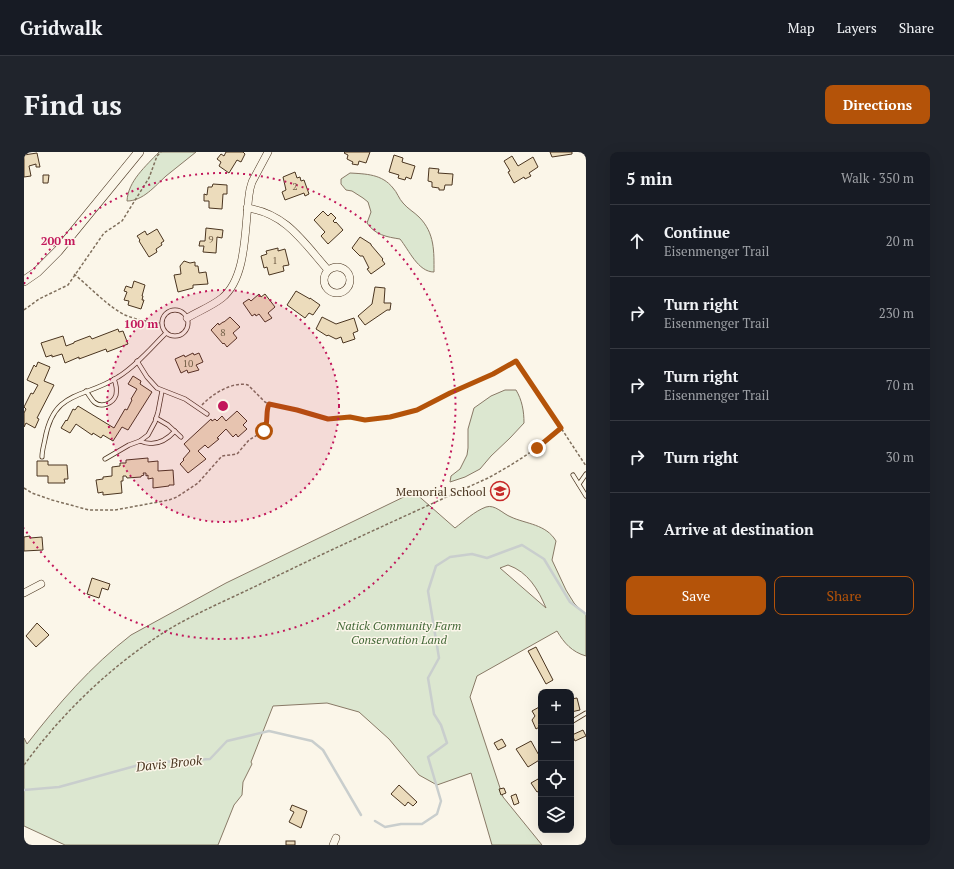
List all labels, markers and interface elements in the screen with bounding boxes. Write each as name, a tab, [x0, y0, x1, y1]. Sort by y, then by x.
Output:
text: Gridwalk	[20, 15, 102, 40]
text: Map	[788, 18, 815, 37]
text: Layers	[837, 18, 877, 37]
text: Share	[899, 18, 934, 37]
button: Directions	[825, 85, 930, 124]
text: Find us	[24, 86, 122, 123]
text: 5 min	[626, 167, 673, 190]
text: Walk · 350 m	[841, 169, 914, 187]
house number: 2	[292, 180, 298, 193]
text: Continue	[664, 222, 730, 242]
icon: ahead	[626, 230, 648, 252]
text: 20 m	[886, 232, 914, 250]
text: 200 m	[41, 233, 75, 248]
house number: 9	[208, 233, 214, 246]
text: Eisenmenger Trail	[664, 242, 769, 260]
house number: 1	[272, 254, 278, 267]
text: Turn right	[664, 294, 739, 314]
icon: right	[626, 302, 648, 324]
text: 230 m	[879, 304, 914, 322]
text: Eisenmenger Trail	[664, 314, 769, 332]
text: 100 m	[124, 316, 158, 331]
house number: 8	[220, 326, 226, 339]
house number: 10	[183, 357, 193, 370]
text: Turn right	[664, 366, 739, 386]
icon: right	[626, 374, 648, 396]
text: 70 m	[886, 376, 914, 394]
text: Eisenmenger Trail	[664, 386, 769, 404]
centre of rings	[216, 399, 230, 413]
route start	[255, 422, 273, 440]
route end	[528, 439, 546, 457]
icon: right	[626, 446, 648, 468]
text: Turn right	[664, 447, 739, 467]
text: 30 m	[886, 448, 914, 466]
school or university icon: Memorial School	[489, 480, 511, 502]
place label: Memorial School	[396, 484, 486, 499]
icon: arrive	[626, 518, 648, 540]
text: Arrive at destination	[664, 519, 814, 539]
button: Save	[626, 576, 766, 615]
button: Share	[774, 576, 914, 615]
park label: Natick Community Farm Conservation Land	[336, 618, 461, 647]
map controls	[538, 689, 574, 833]
button: +	[538, 689, 574, 725]
button: −	[538, 725, 574, 761]
water label: Davis Brook	[134, 750, 204, 776]
button: locate	[538, 761, 574, 797]
button: layers	[538, 797, 574, 833]

